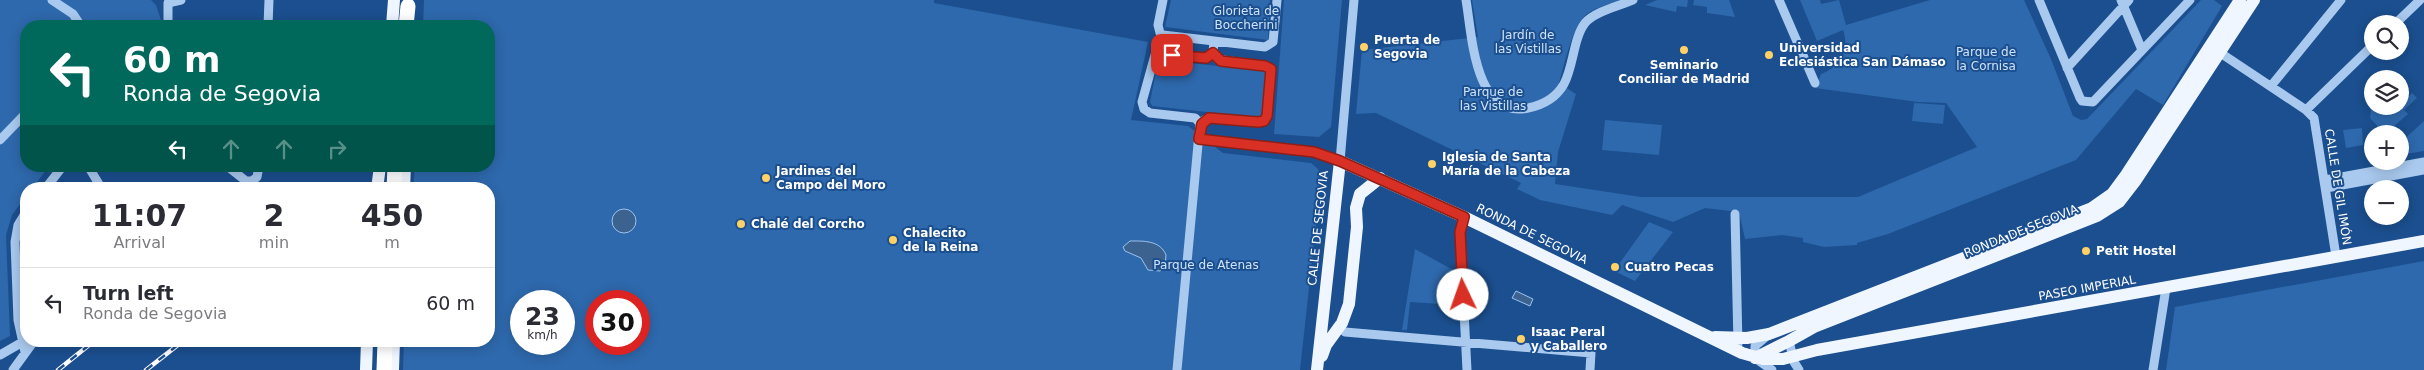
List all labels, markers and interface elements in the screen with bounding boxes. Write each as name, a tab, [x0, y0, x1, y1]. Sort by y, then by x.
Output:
park label: Glorieta de Boccherini	[1213, 4, 1279, 32]
map controls	[2364, 15, 2409, 225]
button: search	[2364, 15, 2409, 60]
park label: Jardín de las Vistillas	[1495, 28, 1561, 56]
place label: Puerta de Segovia	[1374, 33, 1440, 61]
pin	[1151, 34, 1193, 76]
icon: left	[40, 40, 105, 105]
text: 60 m	[123, 40, 220, 80]
icon: arrive	[1158, 41, 1186, 69]
marker: Puerta de Segovia	[1358, 41, 1370, 53]
place label: Universidad Eclesiástica San Dámaso	[1779, 41, 1946, 69]
marker: Seminario Conciliar de Madrid	[1678, 44, 1690, 56]
park label: Parque de la Cornisa	[1956, 45, 2016, 73]
marker: Universidad Eclesiástica San Dámaso	[1763, 49, 1775, 61]
place label: Seminario Conciliar de Madrid	[1618, 58, 1750, 86]
button: layers	[2364, 70, 2409, 115]
text: Ronda de Segovia	[123, 81, 321, 106]
park label: Parque de las Vistillas	[1460, 85, 1526, 113]
button: +	[2364, 125, 2409, 170]
street label: CALLE DE GIL IMÓN	[2322, 128, 2355, 246]
icon: left	[164, 135, 192, 163]
icon: ahead	[217, 135, 245, 163]
icon: ahead	[270, 135, 298, 163]
icon: right	[323, 135, 351, 163]
place label: Iglesia de Santa María de la Cabeza	[1442, 150, 1570, 178]
marker: Iglesia de Santa María de la Cabeza	[1426, 158, 1438, 170]
place label: Jardines del Campo del Moro	[775, 164, 886, 192]
street label: CALLE DE SEGOVIA	[1305, 169, 1331, 286]
marker: Jardines del Campo del Moro	[760, 172, 772, 184]
button: −	[2364, 180, 2409, 225]
text: 11:07	[92, 198, 187, 233]
text: 2	[263, 198, 284, 233]
text: 450	[361, 198, 423, 233]
street label: RONDA DE SEGOVIA	[1474, 201, 1591, 267]
street label: RONDA DE SEGOVIA	[1962, 201, 2081, 260]
place label: Chalé del Corcho	[751, 217, 865, 231]
marker: Chalé del Corcho	[735, 218, 747, 230]
place label: Chalecito de la Reina	[903, 226, 978, 254]
text: Arrival	[113, 233, 165, 252]
text: min	[259, 233, 289, 252]
text: m	[384, 233, 400, 252]
marker: Chalecito de la Reina	[887, 234, 899, 246]
place label: Petit Hostel	[2096, 244, 2176, 258]
marker: Petit Hostel	[2080, 245, 2092, 257]
park label: Parque de Atenas	[1153, 258, 1259, 272]
place label: Cuatro Pecas	[1625, 260, 1714, 274]
marker: Cuatro Pecas	[1609, 261, 1621, 273]
position arrow	[1436, 268, 1488, 320]
street label: PASEO IMPERIAL	[2037, 272, 2137, 303]
text: Turn left	[83, 282, 174, 304]
icon: left	[40, 289, 68, 317]
speed limit sign: 30	[585, 290, 650, 355]
text: 60 m	[426, 292, 475, 314]
text: 23	[525, 302, 560, 331]
text: Ronda de Segovia	[83, 304, 227, 323]
place label: Isaac Peral y Caballero	[1531, 325, 1607, 353]
text: km/h	[527, 328, 558, 342]
marker: Isaac Peral y Caballero	[1515, 333, 1527, 345]

